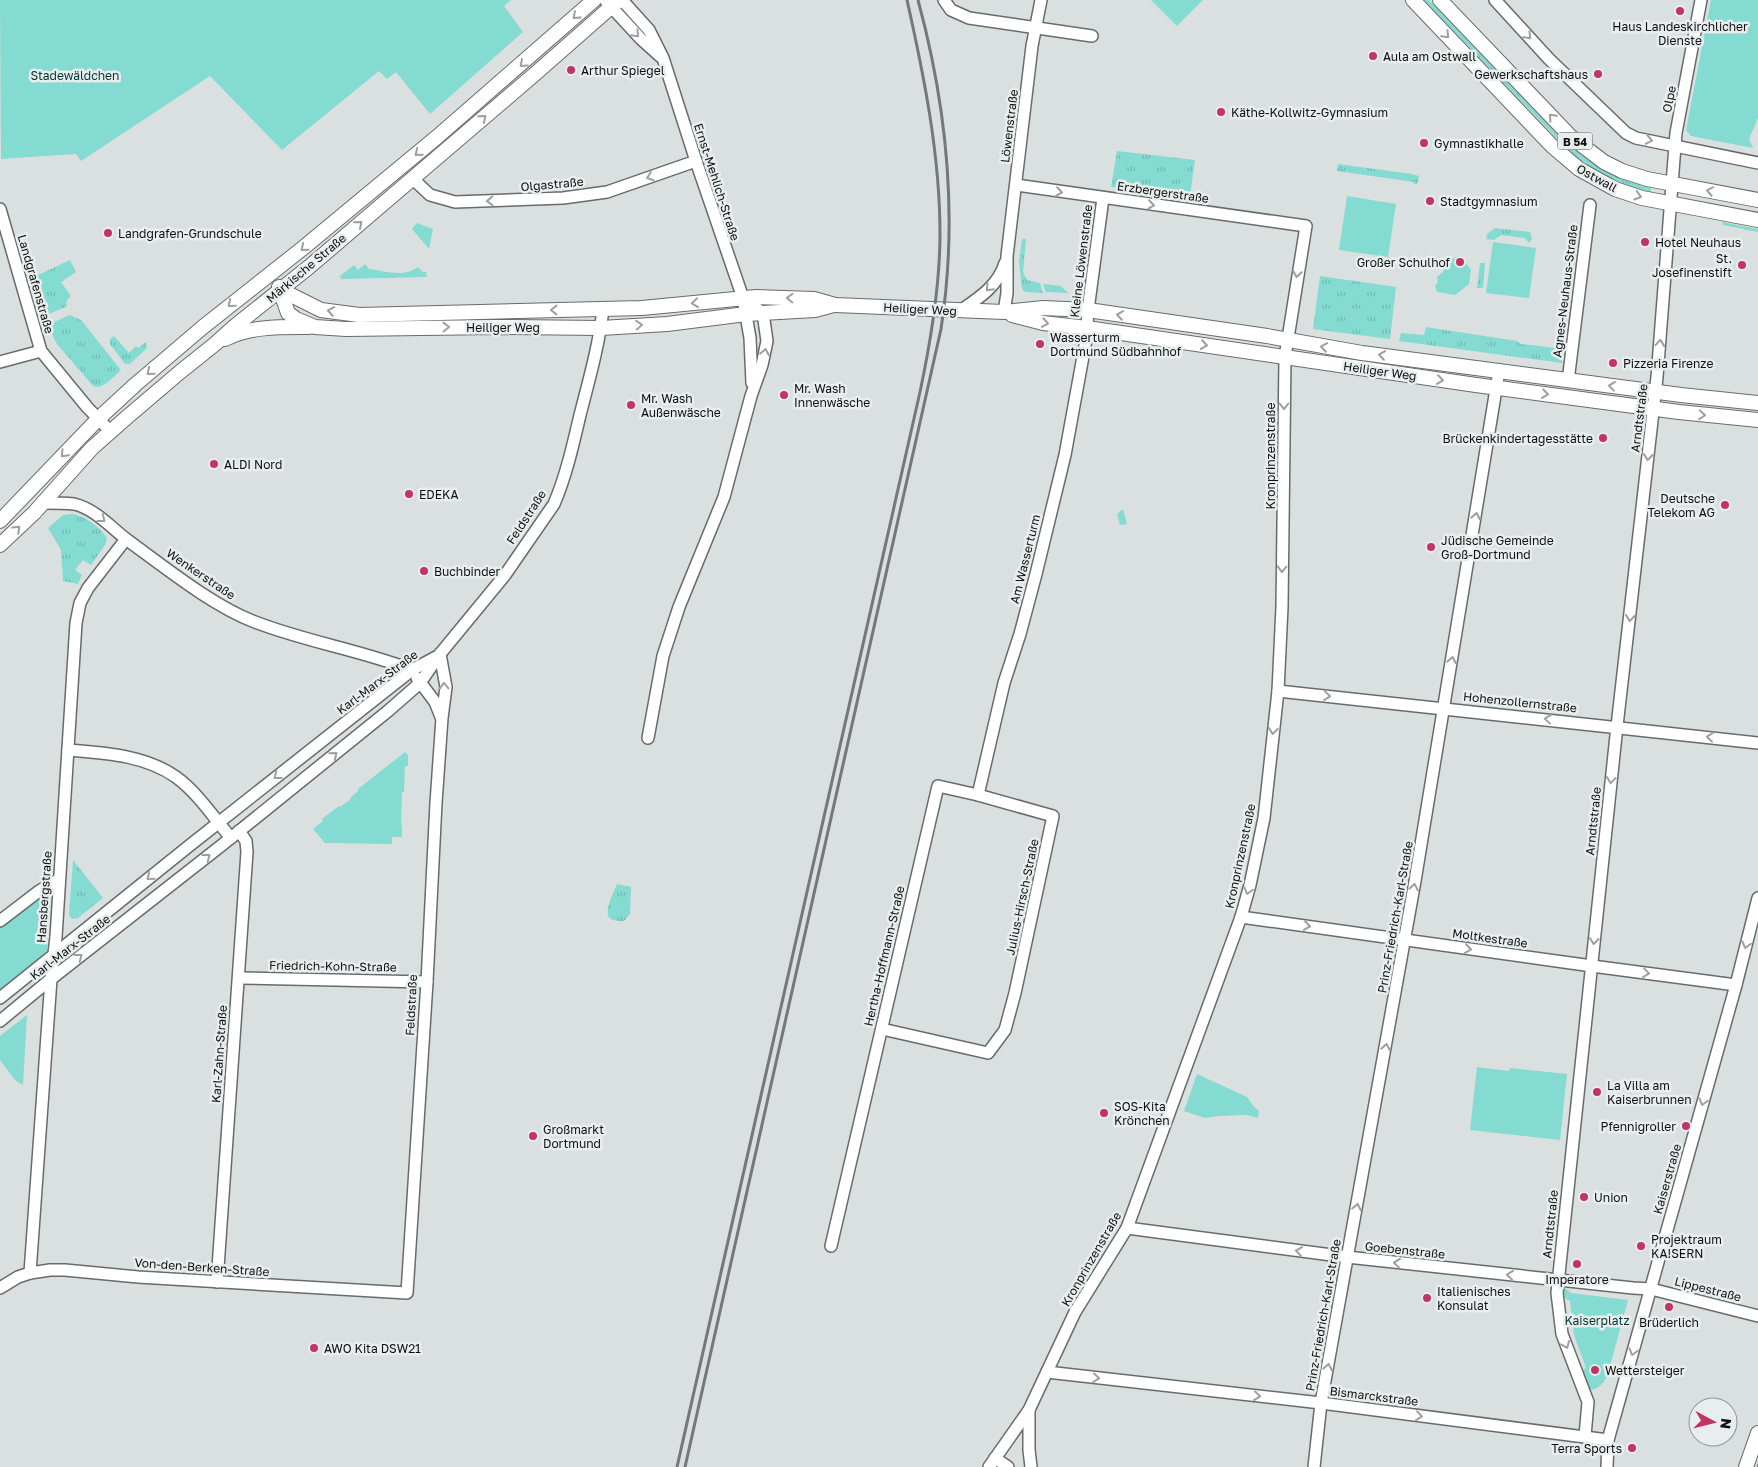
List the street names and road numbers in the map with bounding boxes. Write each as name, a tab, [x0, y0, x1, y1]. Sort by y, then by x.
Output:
street label: Olpe	[1659, 84, 1679, 114]
street label: Löwenstraße	[997, 88, 1021, 164]
street label: Ernst-Mehlich-Straße	[691, 121, 743, 243]
road number: B 54	[1558, 132, 1592, 150]
street label: Ostwall	[1574, 161, 1620, 195]
street label: Olgastraße	[520, 174, 584, 194]
street label: Erzbergerstraße	[1116, 178, 1210, 206]
street label: Kleine Löwenstraße	[1067, 204, 1095, 318]
street label: Agnes-Neuhaus-Straße	[1549, 224, 1581, 358]
street label: Märkische Straße	[263, 230, 349, 306]
street label: Landgrafenstraße	[15, 233, 57, 335]
street label: Heiliger Weg	[883, 300, 957, 318]
street label: Heiliger Weg	[466, 320, 540, 335]
street label: Heiliger Weg	[1342, 358, 1418, 384]
street label: Arndtstraße	[1627, 383, 1651, 453]
street label: Kronprinzenstraße	[1263, 402, 1278, 509]
street label: Feldstraße	[503, 487, 549, 547]
street label: Am Wasserturm	[1007, 513, 1043, 605]
street label: Wenkerstraße	[164, 545, 238, 603]
street label: Karl-Marx-Straße	[334, 647, 421, 717]
street label: Hohenzollernstraße	[1462, 689, 1578, 715]
street label: Arndtstraße	[1582, 786, 1604, 856]
street label: Kronprinzenstraße	[1222, 802, 1258, 910]
street label: Julius-Hirsch-Straße	[1002, 837, 1042, 957]
street label: Prinz-Friedrich-Karl-Straße	[1374, 840, 1416, 994]
street label: Hansbergstraße	[33, 850, 55, 944]
street label: Hertha-Hoffmann-Straße	[861, 884, 907, 1028]
street label: Karl-Marx-Straße	[27, 911, 113, 983]
street label: Moltkestraße	[1451, 925, 1529, 951]
street label: Friedrich-Kohn-Straße	[269, 957, 397, 975]
street label: Feldstraße	[402, 974, 420, 1036]
street label: Karl-Zahn-Straße	[208, 1004, 230, 1104]
street label: Kaiserstraße	[1650, 1142, 1684, 1216]
street label: Arndtstraße	[1539, 1189, 1561, 1259]
street label: Kronprinzenstraße	[1058, 1209, 1124, 1309]
street label: Prinz-Friedrich-Karl-Straße	[1302, 1238, 1344, 1392]
street label: Goebenstraße	[1364, 1238, 1446, 1262]
street label: Von-den-Berken-Straße	[134, 1255, 270, 1279]
street label: Lippestraße	[1673, 1273, 1743, 1305]
street label: Bismarckstraße	[1329, 1383, 1419, 1409]

